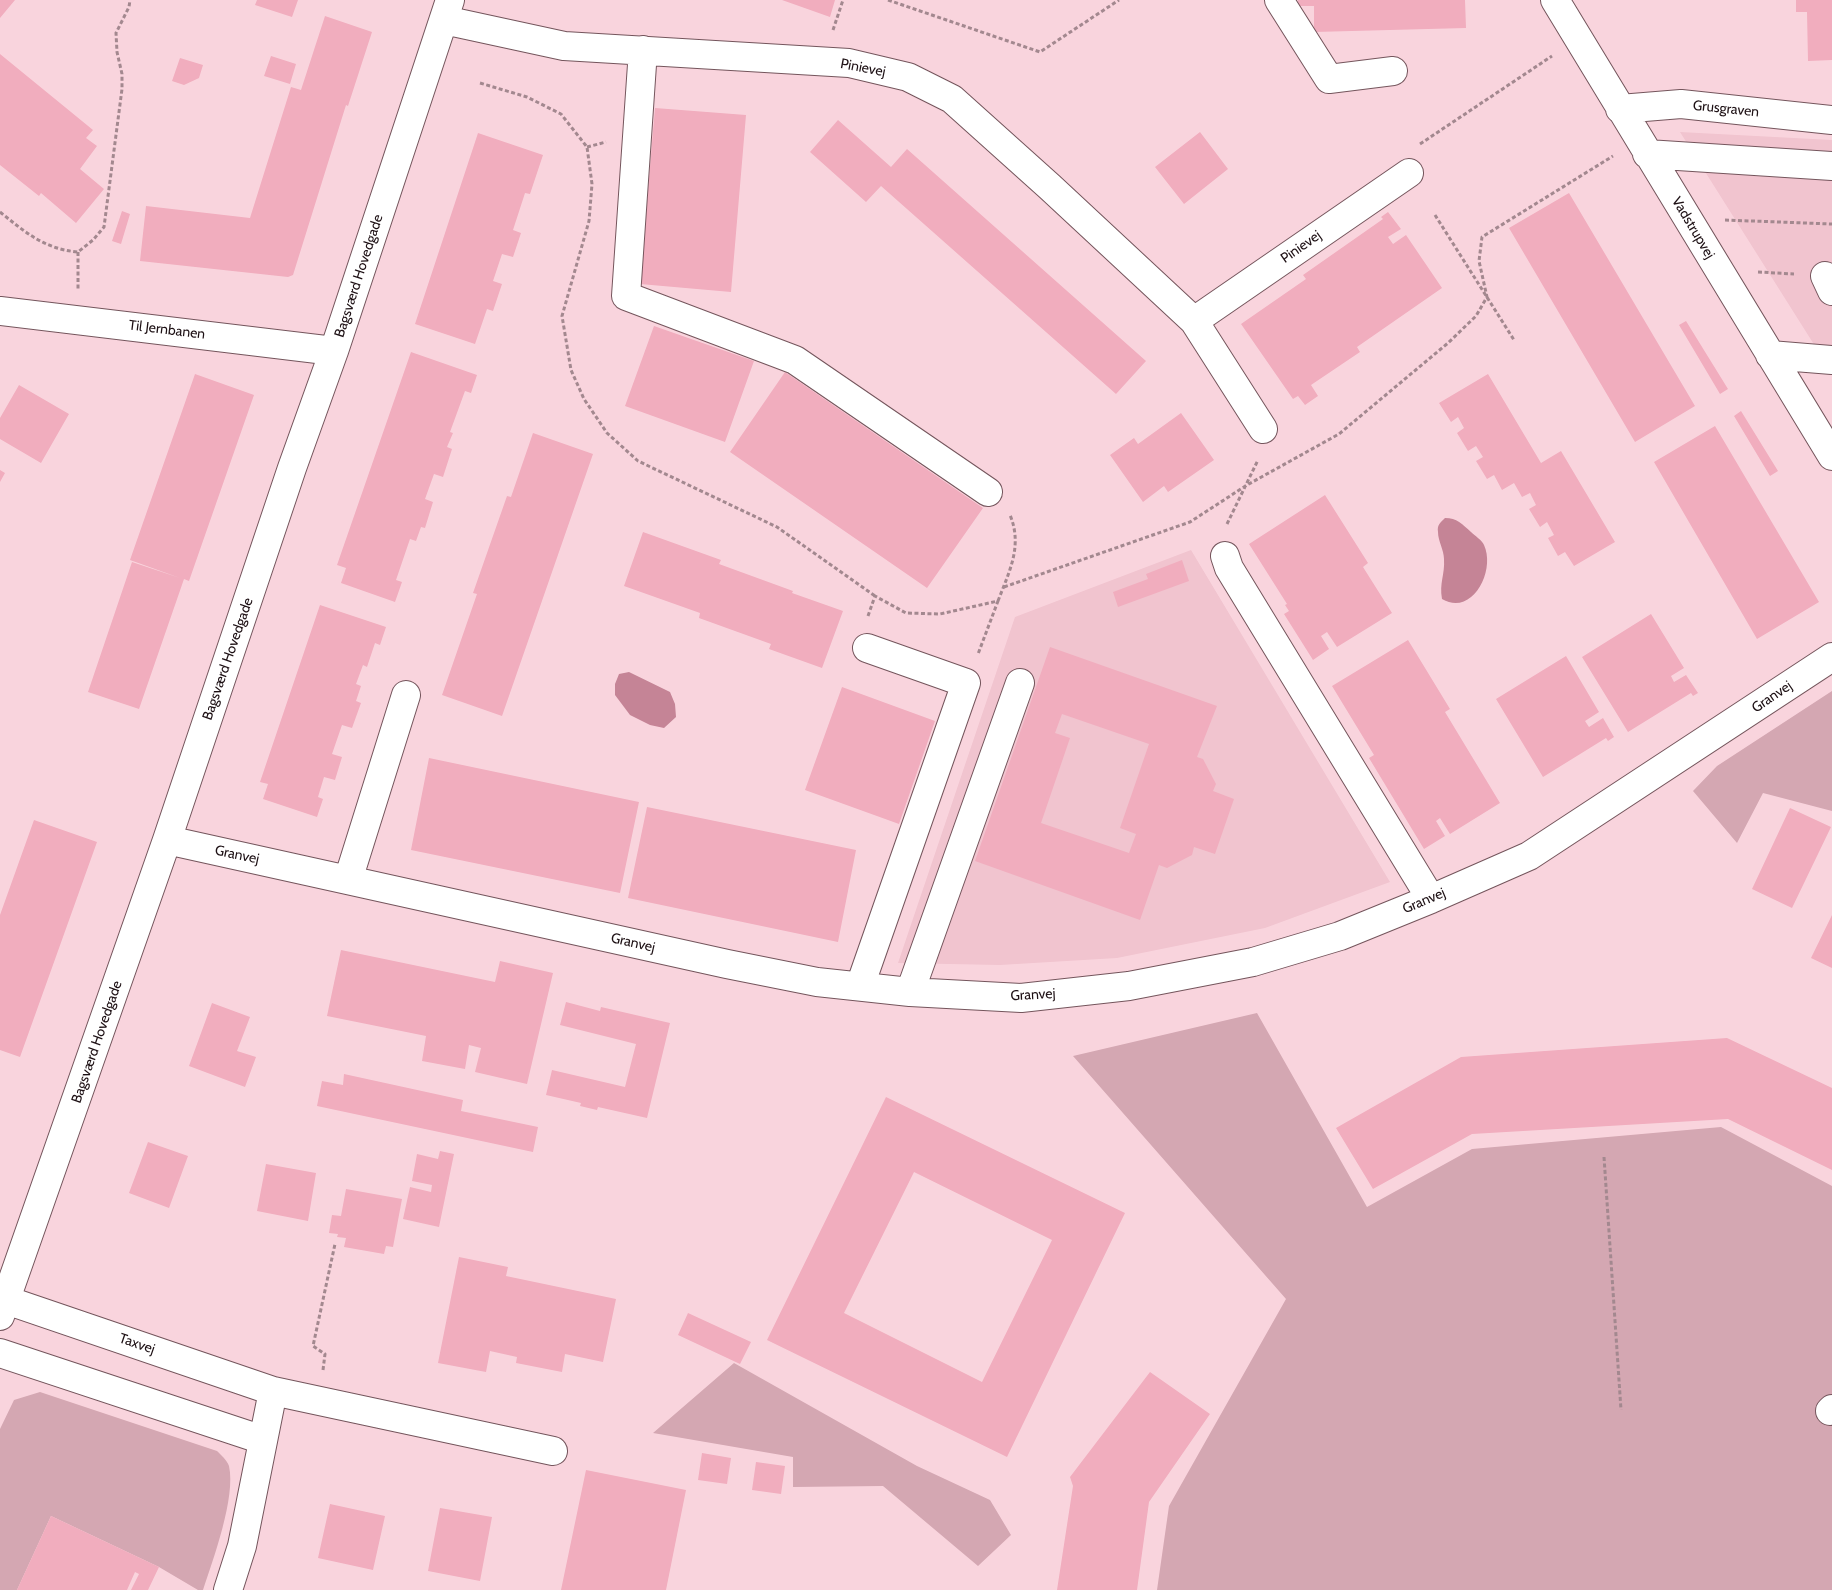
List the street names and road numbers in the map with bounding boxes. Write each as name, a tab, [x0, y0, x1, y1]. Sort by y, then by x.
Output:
street label: Pinievej	[839, 55, 887, 81]
street label: Grusgraven	[1692, 97, 1760, 121]
street label: Vadstrupvej	[1668, 194, 1718, 262]
street label: Bagsværd Hovedgade	[331, 212, 387, 340]
street label: Pinievej	[1277, 227, 1325, 267]
street label: Til Jernbanen	[128, 317, 206, 343]
street label: Bagsværd Hovedgade	[199, 596, 257, 722]
street label: Granvej	[1749, 677, 1795, 717]
street label: Granvej	[213, 842, 261, 868]
street label: Granvej	[1400, 884, 1448, 918]
street label: Granvej	[609, 930, 657, 956]
street label: Bagsværd Hovedgade	[68, 979, 126, 1105]
street label: Granvej	[1010, 985, 1056, 1005]
street label: Taxvej	[117, 1330, 157, 1358]

